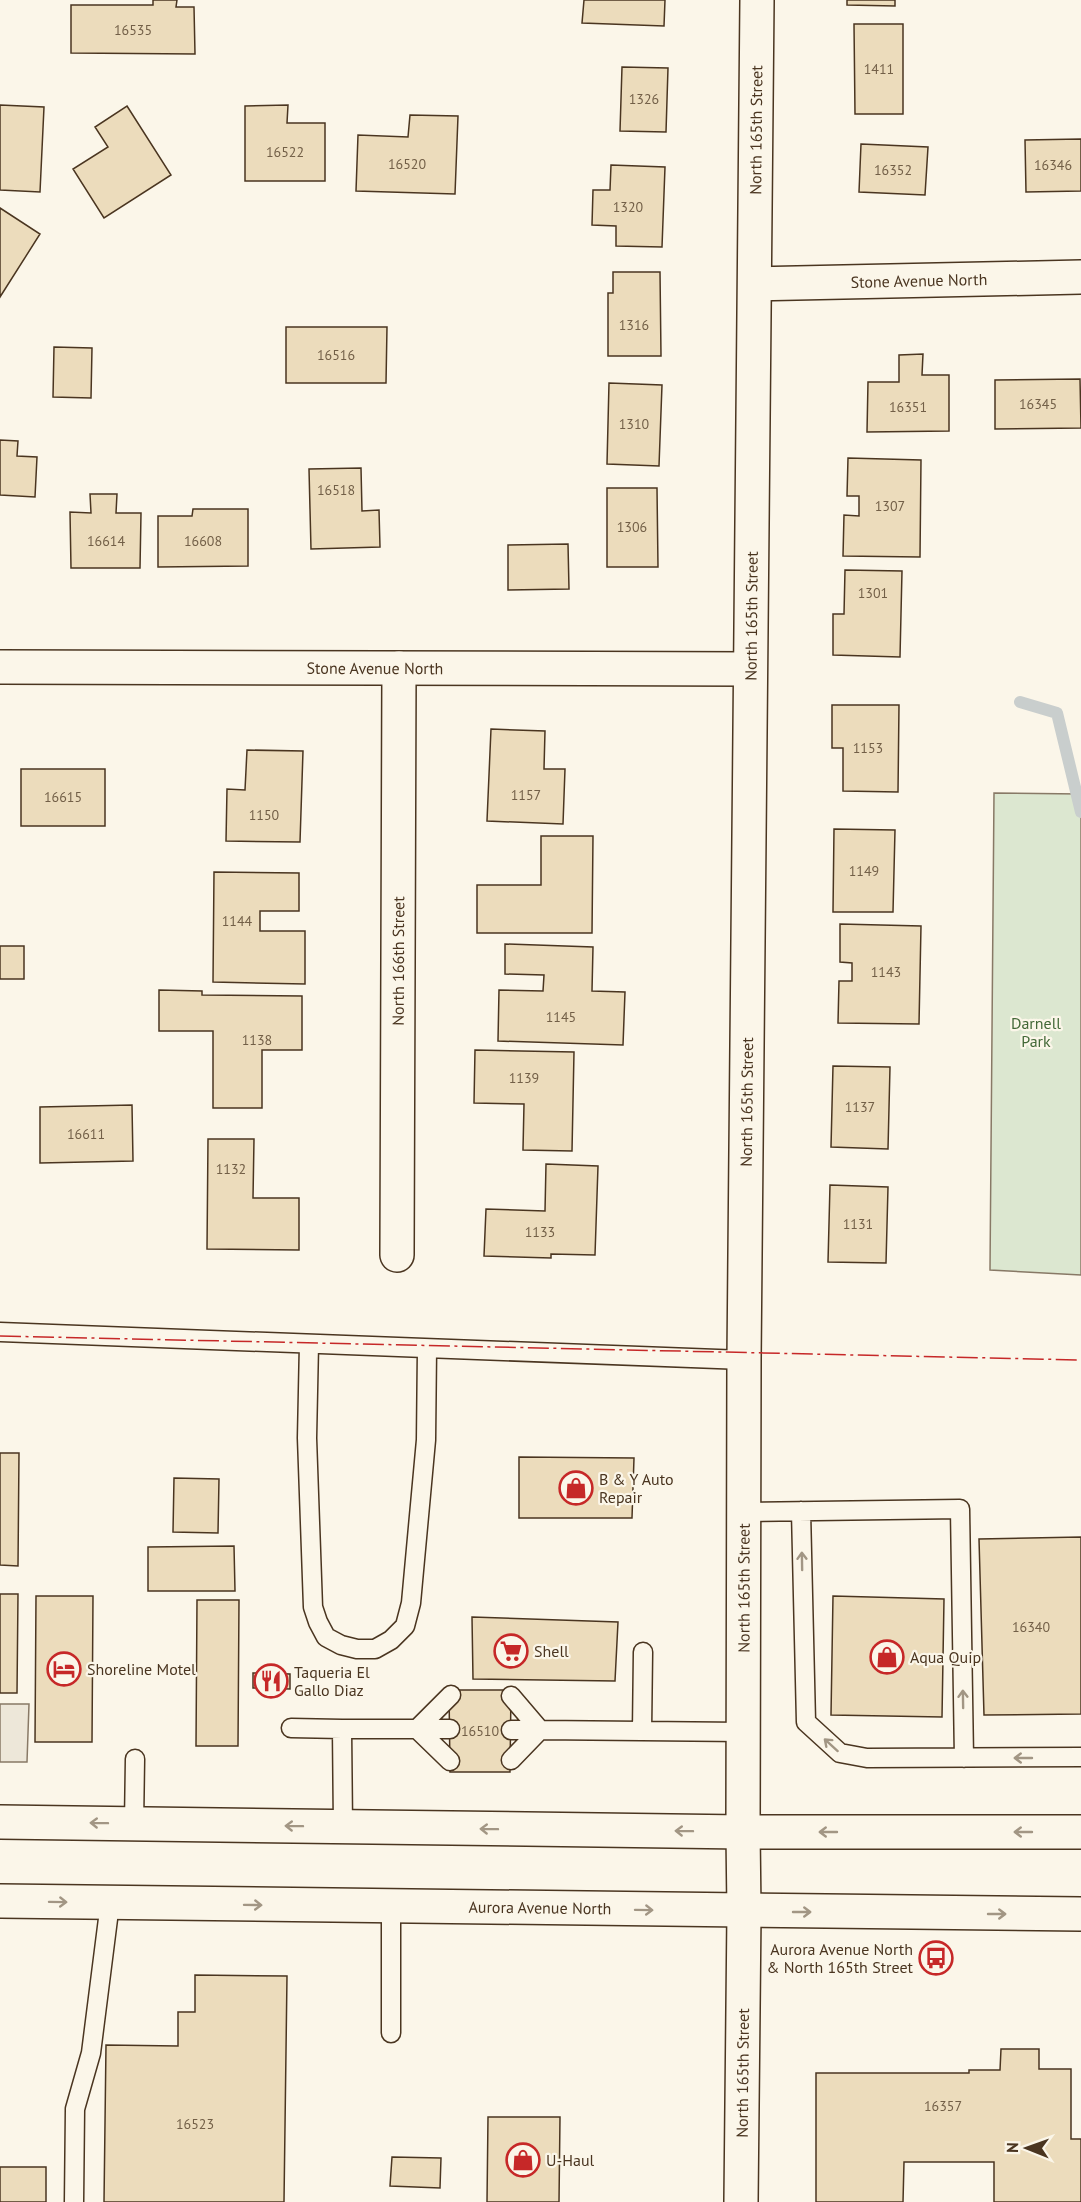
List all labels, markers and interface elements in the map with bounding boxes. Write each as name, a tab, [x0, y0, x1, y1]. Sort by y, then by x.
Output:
house number: 16535	[114, 21, 152, 39]
house number: 1411	[864, 60, 894, 78]
street label: North 165th Street	[745, 65, 766, 195]
house number: 1326	[629, 90, 659, 108]
house number: 16522	[266, 143, 304, 161]
house number: 16520	[388, 155, 426, 173]
house number: 16346	[1034, 156, 1072, 174]
house number: 16352	[874, 161, 912, 179]
house number: 1320	[613, 198, 644, 216]
street label: Stone Avenue North	[850, 269, 988, 292]
house number: 1316	[619, 316, 649, 334]
house number: 16516	[317, 346, 355, 364]
house number: 16345	[1019, 395, 1057, 413]
house number: 16351	[889, 398, 927, 416]
house number: 1310	[619, 415, 650, 433]
house number: 16518	[317, 481, 355, 499]
house number: 1307	[875, 497, 905, 515]
house number: 1306	[617, 518, 647, 536]
house number: 16614	[87, 532, 125, 550]
house number: 16608	[184, 532, 222, 550]
street label: North 165th Street	[740, 551, 762, 681]
house number: 1301	[858, 584, 888, 602]
street label: Stone Avenue North	[307, 658, 443, 678]
house number: 1153	[853, 739, 883, 757]
house number: 1157	[511, 786, 541, 804]
house number: 16615	[44, 788, 82, 806]
house number: 1150	[249, 806, 280, 824]
house number: 1149	[849, 862, 879, 880]
street label: North 166th Street	[388, 896, 408, 1026]
house number: 1144	[222, 912, 253, 930]
house number: 1143	[871, 963, 901, 981]
house number: 1145	[546, 1008, 576, 1026]
park label: Darnell Park	[1011, 1013, 1061, 1051]
house number: 1138	[242, 1031, 272, 1049]
street label: North 165th Street	[736, 1037, 757, 1167]
house number: 1139	[509, 1069, 539, 1087]
house number: 1137	[845, 1098, 875, 1116]
house number: 16611	[67, 1125, 105, 1143]
house number: 1132	[216, 1160, 246, 1178]
house number: 1131	[843, 1215, 873, 1233]
house number: 1133	[525, 1223, 555, 1241]
place label: B & Y Auto Repair	[599, 1469, 674, 1507]
shop icon: B & Y Auto Repair	[558, 1470, 594, 1506]
street label: North 165th Street	[733, 1523, 754, 1653]
one-way arrow	[797, 1552, 808, 1572]
house number: 16340	[1012, 1618, 1050, 1636]
supermarket icon: Shell	[493, 1633, 529, 1669]
shop icon: Aqua Quip	[869, 1639, 905, 1675]
place label: Shell	[534, 1641, 569, 1661]
place label: Aqua Quip	[910, 1647, 981, 1667]
hotel icon: Shoreline Motel	[46, 1651, 82, 1687]
place label: Shoreline Motel	[87, 1659, 196, 1679]
place label: Taqueria El Gallo Diaz	[294, 1662, 370, 1700]
restaurant icon: Taqueria El Gallo Diaz	[253, 1663, 289, 1699]
one-way arrow	[957, 1690, 969, 1710]
house number: 16510	[461, 1722, 499, 1740]
one-way arrow	[824, 1738, 839, 1752]
one-way arrow	[1013, 1752, 1033, 1764]
one-way arrow	[90, 1817, 110, 1829]
one-way arrow	[285, 1820, 305, 1832]
one-way arrow	[480, 1823, 500, 1834]
one-way arrow	[675, 1825, 695, 1837]
one-way arrow	[818, 1826, 838, 1838]
one-way arrow	[1013, 1826, 1033, 1838]
one-way arrow	[48, 1896, 68, 1908]
street label: Aurora Avenue North	[468, 1897, 612, 1918]
one-way arrow	[243, 1899, 263, 1911]
one-way arrow	[634, 1904, 654, 1916]
one-way arrow	[792, 1906, 812, 1918]
one-way arrow	[987, 1908, 1007, 1920]
place label: Aurora Avenue North & North 165th Street	[767, 1939, 914, 1977]
bus stop icon: Aurora Avenue North & North 165th Street	[918, 1940, 954, 1976]
street label: North 165th Street	[732, 2008, 753, 2138]
house number: 16357	[924, 2097, 962, 2115]
house number: 16523	[176, 2115, 214, 2133]
north arrow	[997, 2118, 1057, 2178]
shop icon: U-Haul	[505, 2142, 541, 2178]
text: N	[1002, 2142, 1022, 2153]
place label: U-Haul	[546, 2150, 595, 2170]

